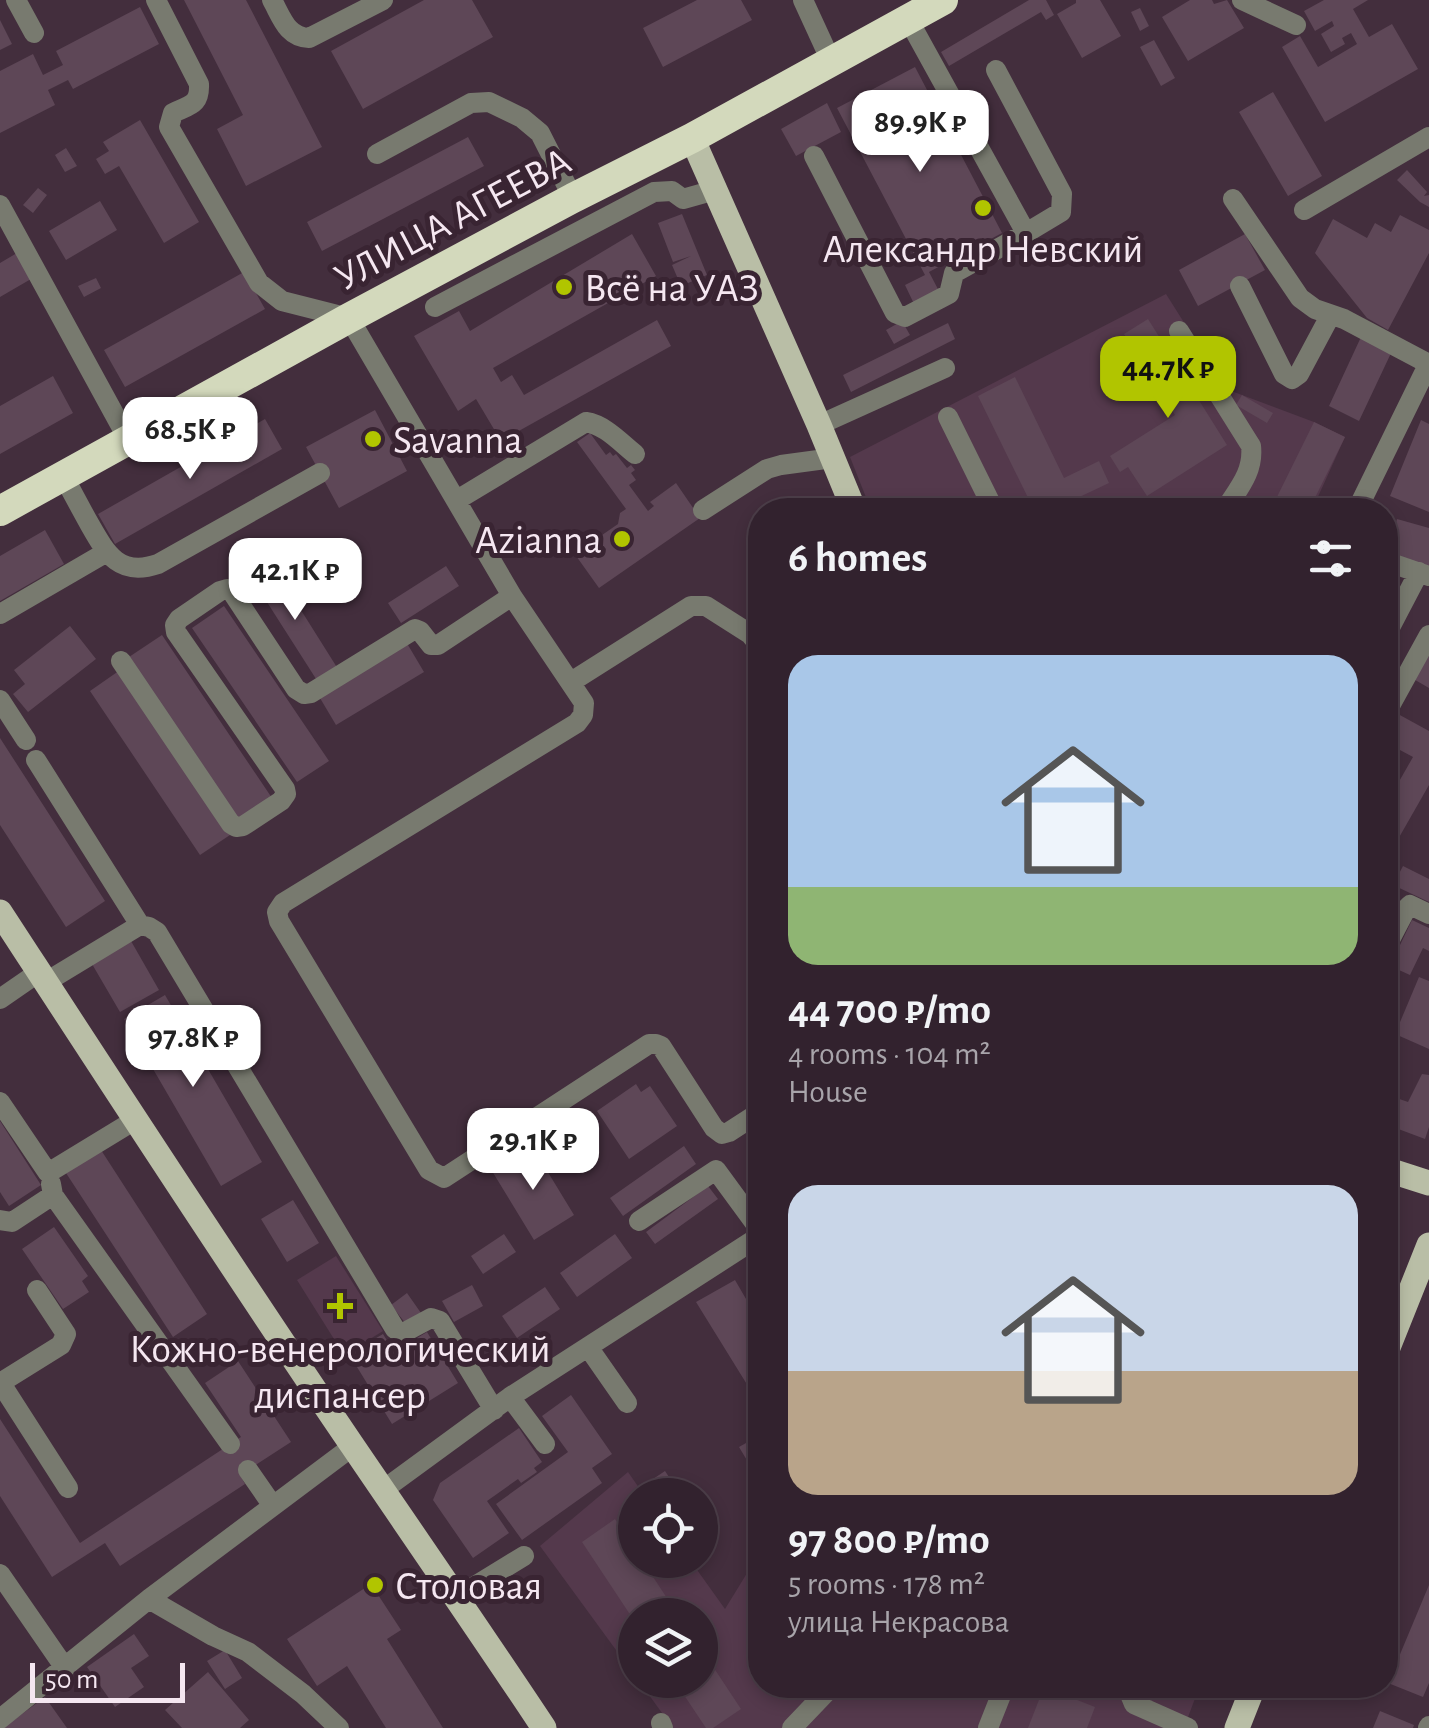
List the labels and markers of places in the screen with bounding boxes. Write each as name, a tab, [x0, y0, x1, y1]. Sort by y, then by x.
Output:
pin: 89.9K ₽	[828, 90, 1012, 175]
marker: Александр Невский	[972, 197, 994, 219]
place label: Александр Невский	[822, 230, 1144, 270]
place label: Всё на УАЗ	[584, 269, 759, 309]
marker: Всё на УАЗ	[553, 276, 575, 298]
pin: 44.7K ₽	[1076, 336, 1260, 421]
pin: 68.5K ₽	[98, 397, 282, 482]
place label: Savanna	[393, 421, 523, 461]
marker: Savanna	[362, 428, 384, 450]
place label: Azianna	[475, 521, 602, 561]
marker: Azianna	[611, 528, 633, 550]
pin: 42.1K ₽	[203, 538, 387, 623]
pin: 97.8K ₽	[101, 1005, 285, 1090]
pin: 29.1K ₽	[441, 1108, 625, 1193]
marker: Кожно-венерологический диспансер	[327, 1293, 353, 1319]
place label: Кожно-венерологический диспансер	[129, 1330, 551, 1416]
place label: Столовая	[395, 1567, 542, 1607]
marker: Столовая	[364, 1574, 386, 1596]

